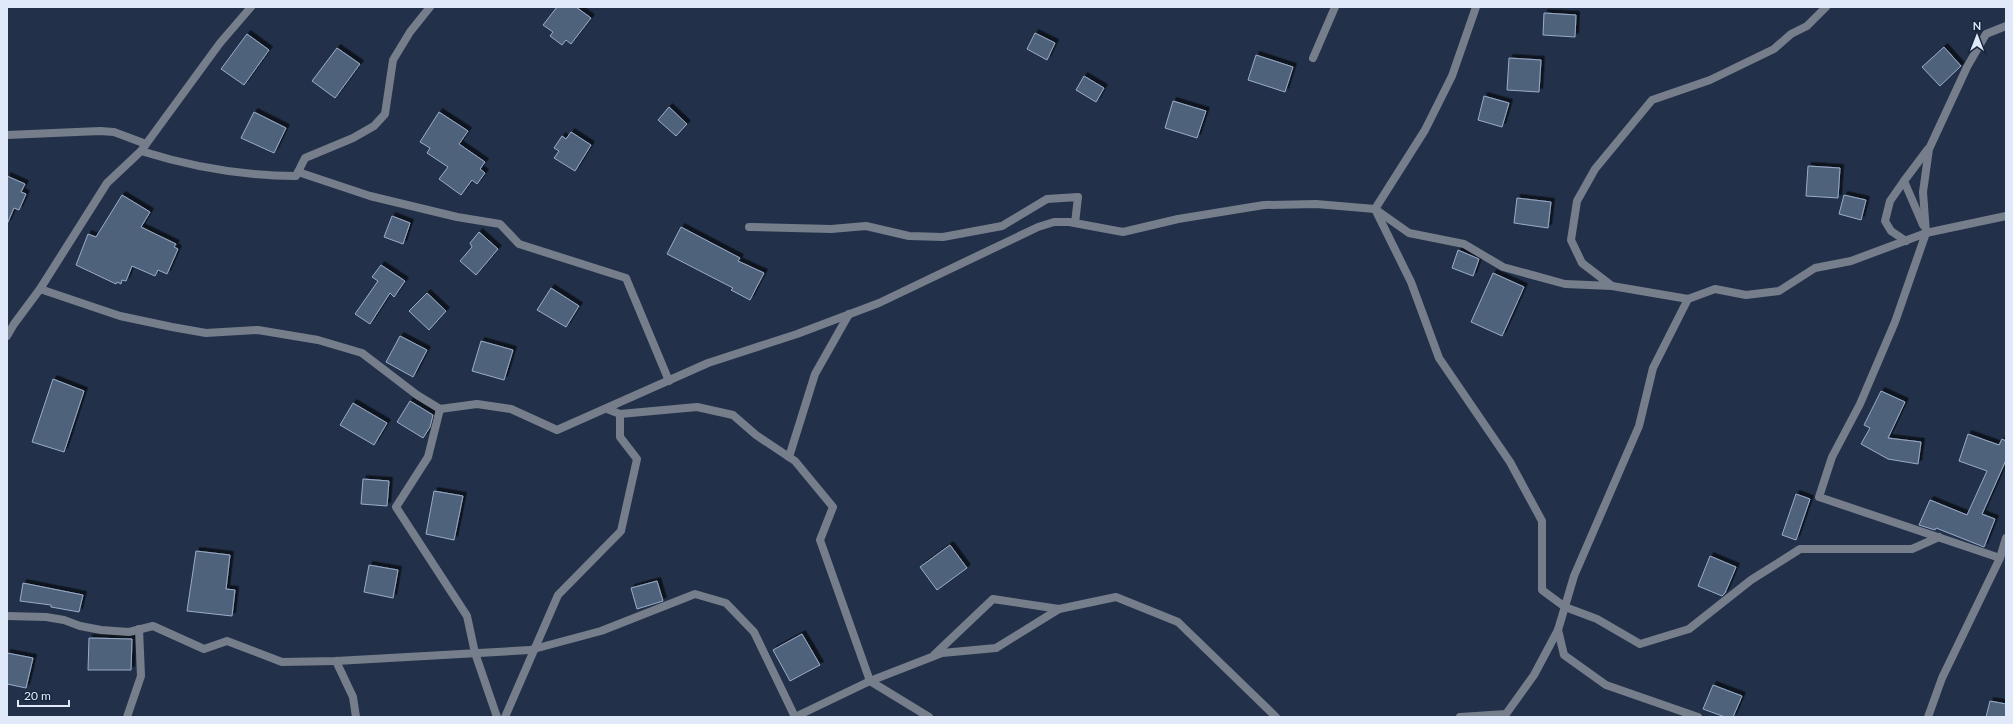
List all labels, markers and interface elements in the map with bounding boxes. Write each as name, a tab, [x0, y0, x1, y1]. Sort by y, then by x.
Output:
north arrow	[1957, 16, 1997, 56]
text: N	[1973, 19, 1981, 32]
scale bar	[18, 682, 69, 708]
text: 20 m	[24, 688, 51, 703]

